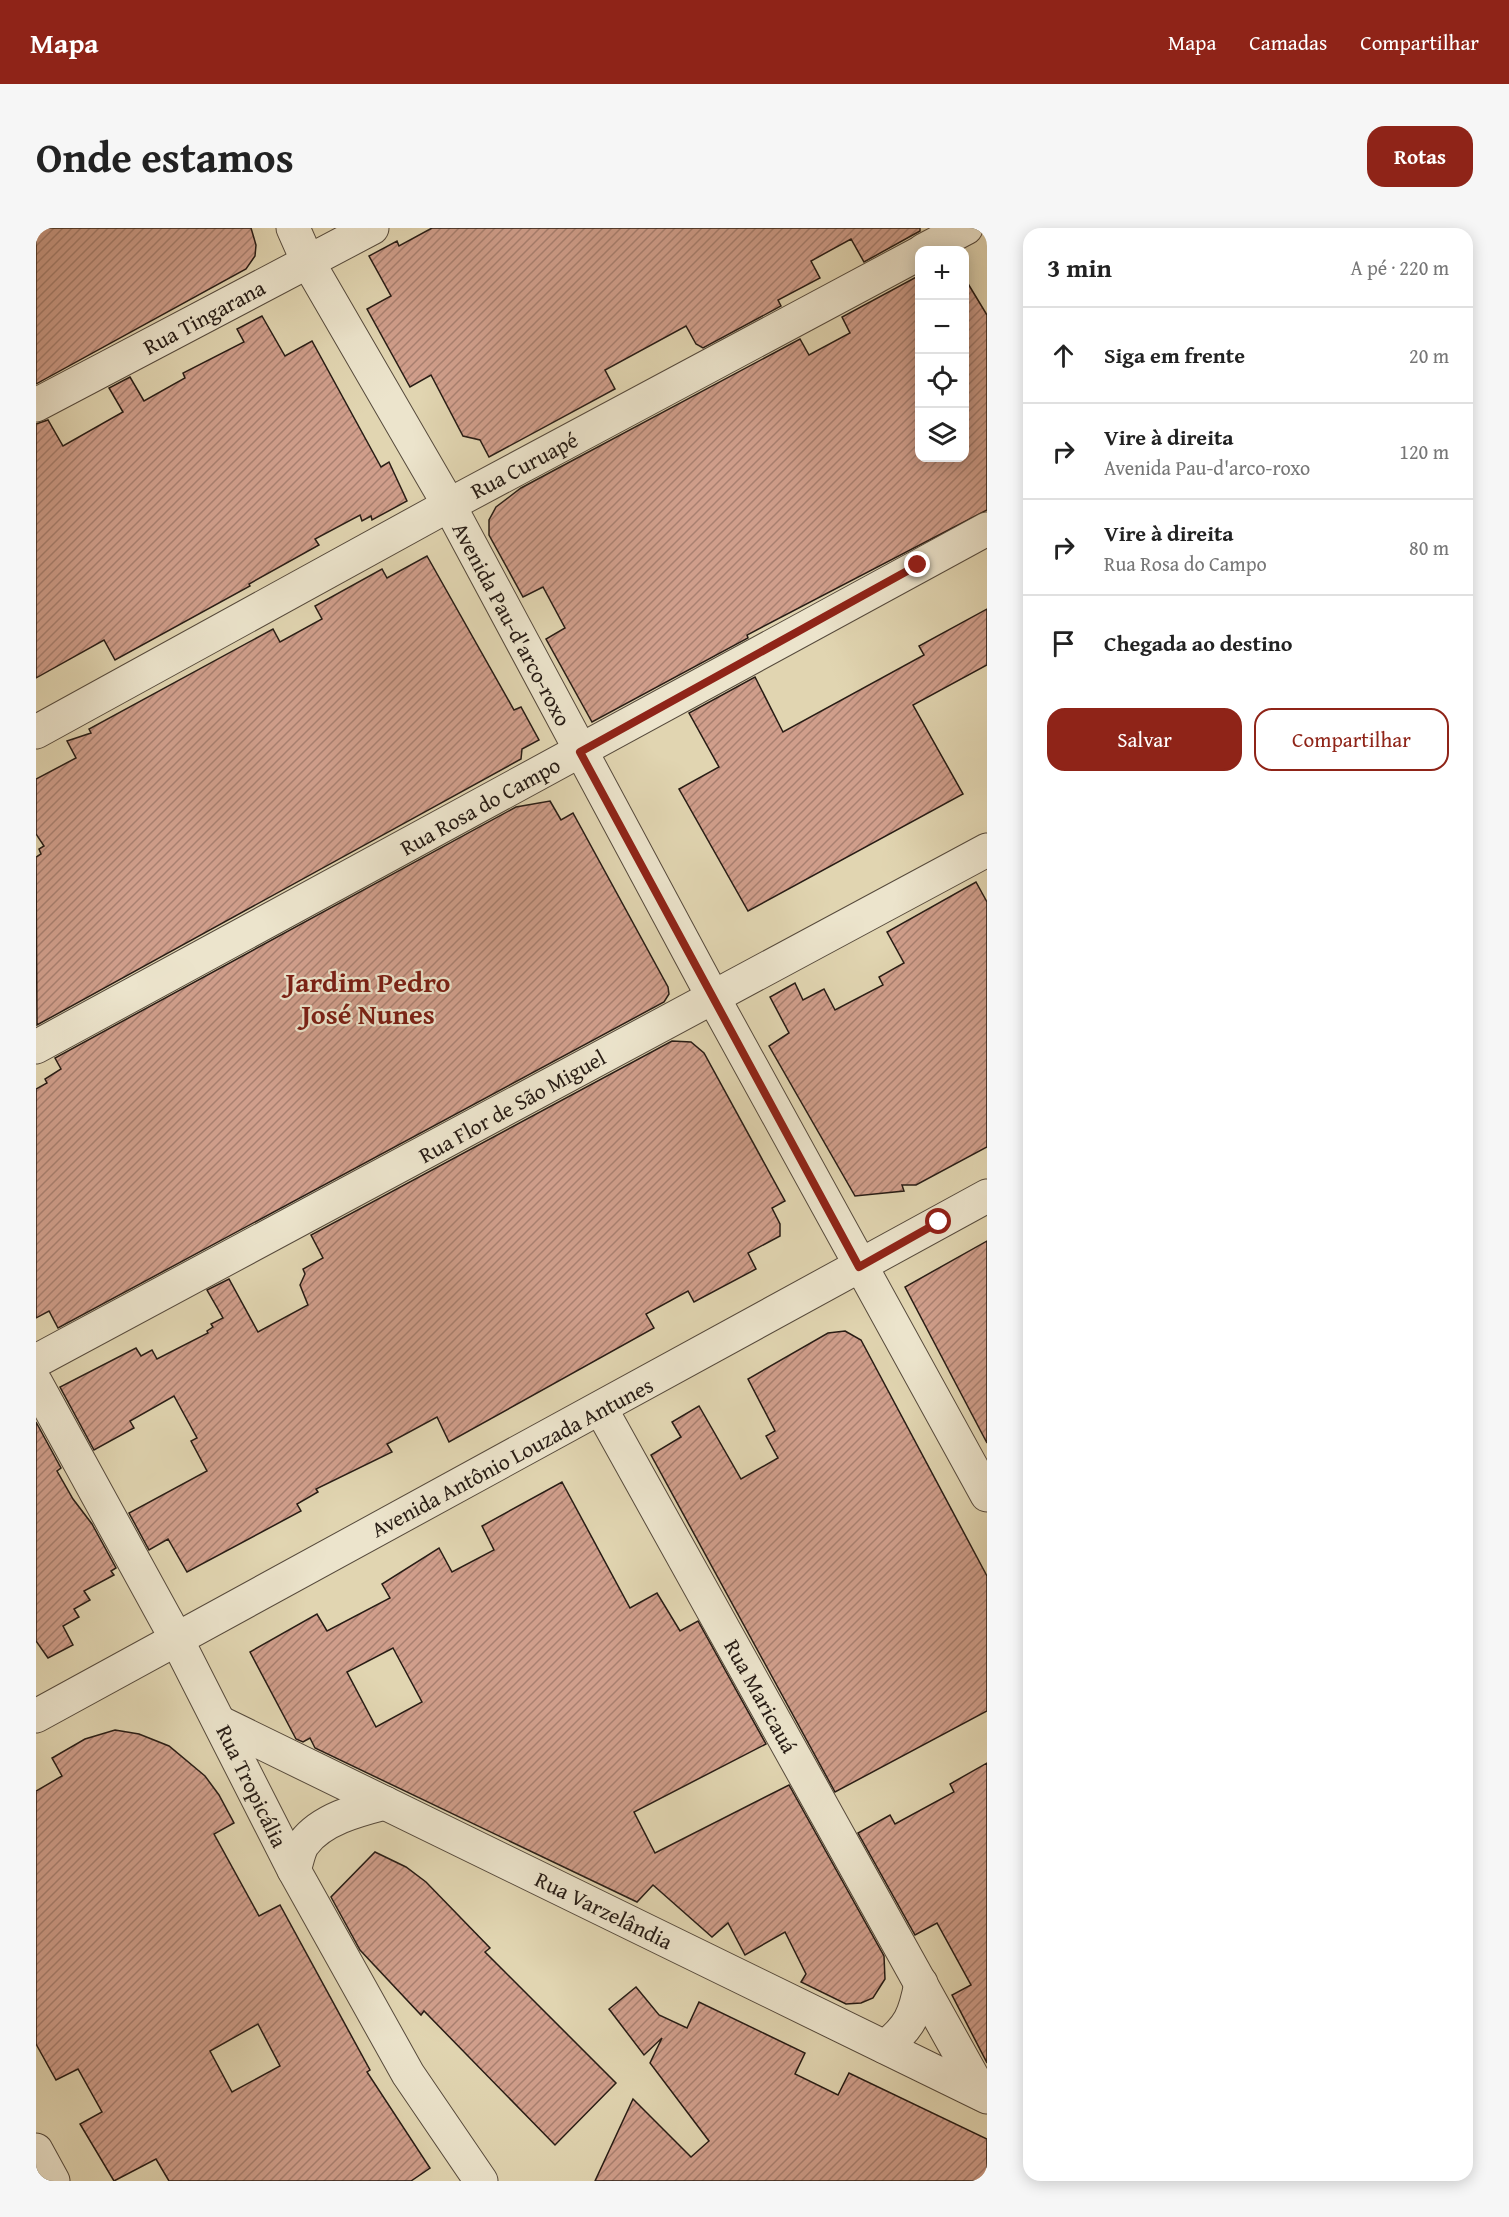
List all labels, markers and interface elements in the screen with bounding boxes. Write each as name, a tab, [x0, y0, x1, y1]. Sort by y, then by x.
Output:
text: Mapa	[30, 22, 99, 63]
text: Mapa	[1168, 27, 1216, 58]
text: Camadas	[1249, 27, 1327, 58]
text: Compartilhar	[1360, 27, 1479, 58]
text: Onde estamos	[36, 126, 294, 187]
button: Rotas	[1367, 126, 1473, 187]
map controls	[915, 246, 969, 462]
button: +	[915, 246, 969, 300]
text: 3 min	[1047, 248, 1112, 287]
text: A pé · 220 m	[1351, 253, 1449, 282]
street label: Rua Tingarana	[137, 271, 271, 363]
button: −	[915, 300, 969, 354]
icon: ahead	[1047, 339, 1080, 372]
text: Siga em frente	[1104, 339, 1245, 371]
text: 20 m	[1409, 341, 1449, 370]
button: locate	[915, 354, 969, 408]
button: layers	[915, 408, 969, 462]
text: Vire à direita	[1104, 421, 1234, 453]
street label: Rua Curuapé	[465, 423, 583, 507]
icon: right	[1047, 435, 1080, 468]
text: 120 m	[1399, 437, 1449, 466]
text: Avenida Pau-d'arco-roxo	[1104, 453, 1310, 482]
street label: Avenida Pau-d'arco-roxo	[445, 516, 579, 732]
text: Vire à direita	[1104, 517, 1234, 549]
icon: right	[1047, 531, 1080, 564]
text: 80 m	[1409, 533, 1449, 562]
text: Rua Rosa do Campo	[1104, 549, 1267, 578]
route end	[904, 551, 930, 577]
icon: arrive	[1047, 627, 1080, 660]
text: Chegada ao destino	[1104, 627, 1292, 659]
button: Salvar	[1047, 708, 1242, 771]
button: Compartilhar	[1254, 708, 1449, 771]
street label: Rua Rosa do Campo	[394, 749, 566, 863]
district label: Jardim Pedro José Nunes	[282, 961, 451, 1034]
street label: Rua Flor de São Miguel	[413, 1041, 611, 1171]
route start	[925, 1208, 951, 1234]
street label: Avenida Antônio Louzada Antunes	[365, 1369, 659, 1545]
street label: Rua Maricauá	[716, 1633, 806, 1759]
street label: Rua Tropicália	[208, 1719, 296, 1853]
street label: Rua Varzelândia	[530, 1863, 679, 1957]

